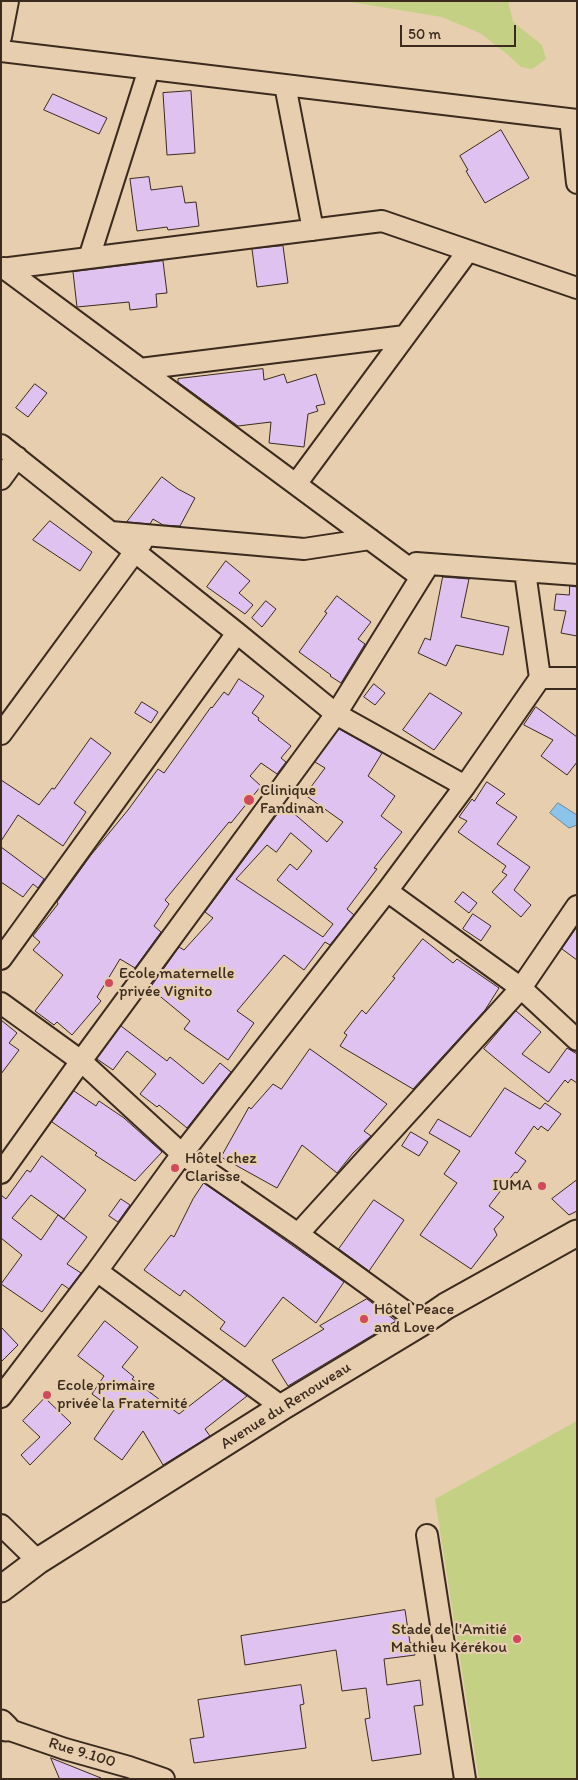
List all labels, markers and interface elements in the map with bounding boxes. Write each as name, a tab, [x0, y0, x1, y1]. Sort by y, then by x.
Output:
scale bar	[403, 15, 519, 47]
text: 50 m	[408, 25, 441, 43]
place label: Clinique Fandinan	[260, 781, 324, 819]
marker: Clinique Fandinan	[242, 793, 256, 807]
place label: Ecole maternelle privée Vignito	[119, 964, 234, 1002]
marker: Ecole maternelle privée Vignito	[103, 977, 115, 989]
place label: Hôtel chez Clarisse	[185, 1149, 257, 1187]
marker: Hôtel chez Clarisse	[169, 1162, 181, 1174]
place label: IUMA	[493, 1176, 532, 1196]
marker: IUMA	[536, 1180, 548, 1192]
place label: Hôtel Peace and Love	[374, 1300, 454, 1338]
marker: Hôtel Peace and Love	[358, 1313, 370, 1325]
street label: Avenue du Renouveau	[217, 1358, 355, 1454]
place label: Ecole primaire privée la Fraternité	[57, 1376, 188, 1414]
marker: Ecole primaire privée la Fraternité	[41, 1389, 53, 1401]
place label: Stade de l'Amitié Mathieu Kérékou	[391, 1620, 507, 1658]
marker: Stade de l'Amitié Mathieu Kérékou	[511, 1633, 523, 1645]
street label: Rue 9.100	[46, 1734, 118, 1772]

